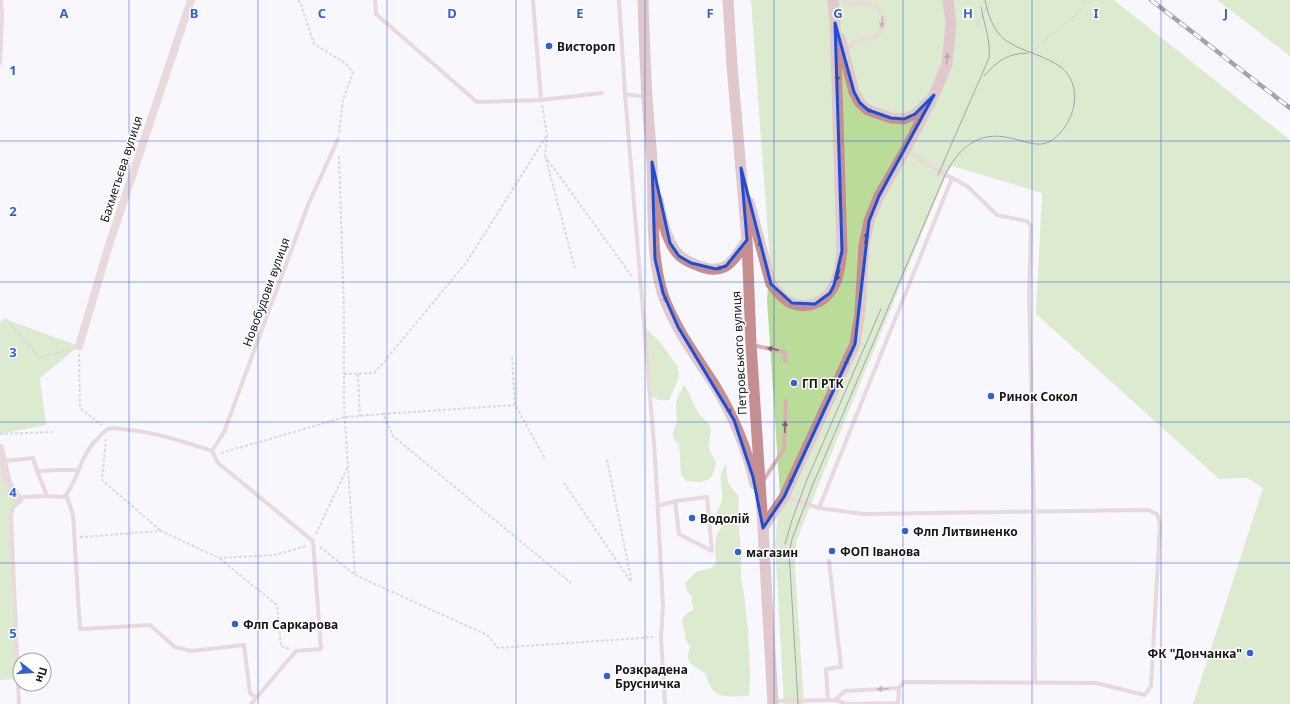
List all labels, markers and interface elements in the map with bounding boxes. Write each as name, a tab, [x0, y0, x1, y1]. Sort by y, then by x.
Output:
text: A	[60, 4, 69, 22]
text: B	[190, 4, 198, 22]
text: C	[318, 4, 326, 22]
text: D	[447, 4, 457, 22]
text: E	[576, 4, 584, 22]
text: F	[706, 4, 714, 22]
text: G	[833, 4, 843, 22]
text: H	[963, 4, 973, 22]
text: I	[1093, 4, 1099, 22]
text: J	[1223, 4, 1228, 22]
one-way arrow	[879, 16, 886, 28]
place label: Вистороп	[557, 38, 616, 55]
marker: Вистороп	[544, 41, 554, 51]
one-way arrow	[944, 53, 950, 65]
text: 1	[9, 61, 17, 79]
one-way arrow	[834, 70, 840, 83]
one-way arrow	[862, 106, 874, 113]
street label: Бахметьєва вулиця	[96, 114, 146, 224]
text: 2	[9, 202, 17, 220]
one-way arrow	[863, 232, 869, 244]
street label: Новобудови вулиця	[238, 235, 294, 349]
one-way arrow	[758, 240, 764, 252]
one-way arrow	[714, 264, 726, 270]
one-way arrow	[835, 269, 841, 281]
one-way arrow	[661, 291, 667, 303]
street label: Петровського вулиця	[727, 291, 751, 415]
text: 3	[9, 343, 17, 361]
one-way arrow	[767, 346, 779, 352]
one-way arrow	[844, 359, 850, 371]
place label: ГП РТК	[802, 375, 844, 392]
marker: ГП РТК	[789, 378, 799, 388]
place label: Ринок Сокол	[999, 388, 1078, 405]
marker: Ринок Сокол	[986, 391, 996, 401]
one-way arrow	[724, 404, 731, 415]
one-way arrow	[782, 421, 789, 433]
one-way arrow	[788, 477, 794, 488]
text: 4	[9, 483, 17, 501]
place label: Водолій	[700, 510, 750, 527]
marker: Водолій	[687, 513, 697, 523]
place label: Флп Литвиненко	[913, 523, 1018, 540]
marker: Флп Литвиненко	[900, 526, 910, 536]
place label: ФОП Іванова	[840, 543, 920, 560]
place label: магазин	[746, 544, 798, 561]
marker: ФОП Іванова	[827, 546, 837, 556]
marker: магазин	[733, 547, 743, 557]
place label: Флп Саркарова	[243, 616, 338, 633]
marker: Флп Саркарова	[230, 619, 240, 629]
text: 5	[9, 624, 17, 642]
place label: ФК "Дончанка"	[1147, 645, 1242, 662]
marker: ФК "Дончанка"	[1245, 648, 1255, 658]
north arrow	[12, 652, 52, 692]
place label: Розкрадена Брусничка	[615, 661, 688, 692]
text: Пн	[33, 665, 51, 685]
marker: Розкрадена Брусничка	[602, 671, 612, 681]
one-way arrow	[877, 685, 889, 692]

